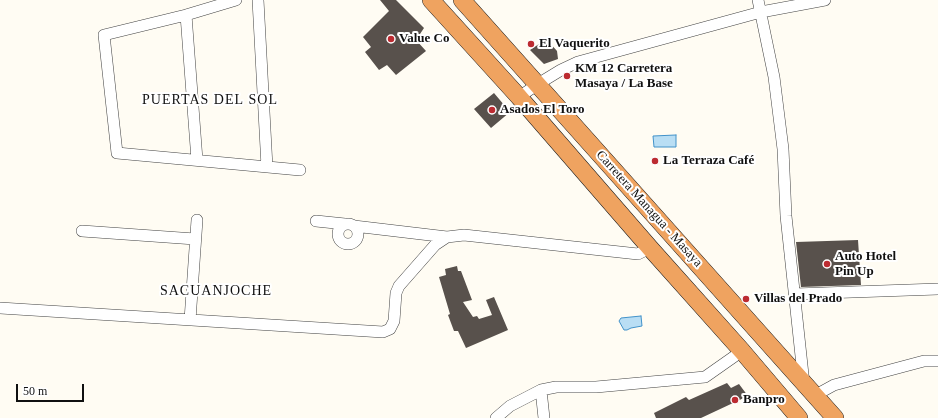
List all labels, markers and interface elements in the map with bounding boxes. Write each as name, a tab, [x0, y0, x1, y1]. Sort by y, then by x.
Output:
place label: Value Co	[399, 31, 449, 47]
marker: Value Co	[386, 34, 396, 44]
place label: El Vaquerito	[539, 36, 610, 52]
marker: El Vaquerito	[526, 39, 536, 49]
place label: KM 12 Carretera Masaya / La Base	[575, 61, 673, 92]
marker: KM 12 Carretera Masaya / La Base	[562, 71, 572, 81]
district label: PUERTAS DEL SOL	[142, 92, 278, 108]
place label: Asados El Toro	[500, 102, 585, 118]
marker: Asados El Toro	[487, 105, 497, 115]
street label: Carretera Managua - Masaya	[593, 148, 705, 270]
place label: La Terraza Café	[663, 153, 754, 169]
marker: La Terraza Café	[650, 156, 660, 166]
place label: Auto Hotel Pin Up	[835, 249, 896, 280]
marker: Auto Hotel Pin Up	[822, 259, 832, 269]
district label: SACUANJOCHE	[160, 283, 272, 299]
place label: Villas del Prado	[754, 291, 842, 307]
marker: Villas del Prado	[741, 294, 751, 304]
scale bar	[18, 376, 86, 402]
text: 50 m	[23, 384, 47, 398]
place label: Banpro	[743, 392, 785, 408]
marker: Banpro	[730, 395, 740, 405]

